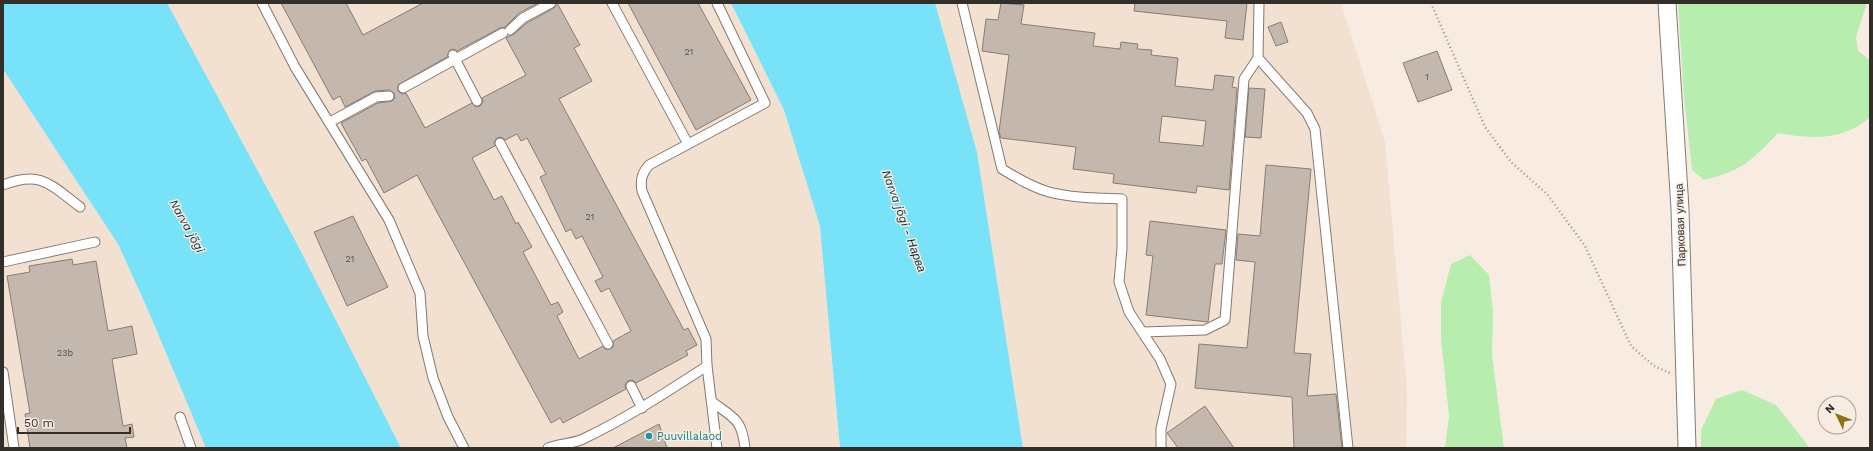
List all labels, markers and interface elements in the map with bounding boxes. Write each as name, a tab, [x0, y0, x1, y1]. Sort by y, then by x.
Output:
house number: 21	[685, 47, 693, 57]
house number: 1	[1425, 72, 1429, 82]
water label: Narva jõgi - Нарва	[879, 168, 929, 274]
street label: Парковая улица	[1673, 182, 1688, 267]
water label: Narva jõgi	[167, 197, 208, 256]
house number: 21	[586, 212, 594, 222]
house number: 21	[346, 254, 354, 264]
house number: 23b	[57, 348, 73, 358]
north arrow	[1817, 395, 1857, 435]
text: N	[1823, 401, 1838, 416]
scale bar	[18, 409, 130, 435]
text: 50 m	[24, 416, 54, 430]
place label: Puuvillalaod	[657, 430, 722, 443]
marker: Puuvillalaod	[644, 431, 654, 441]

